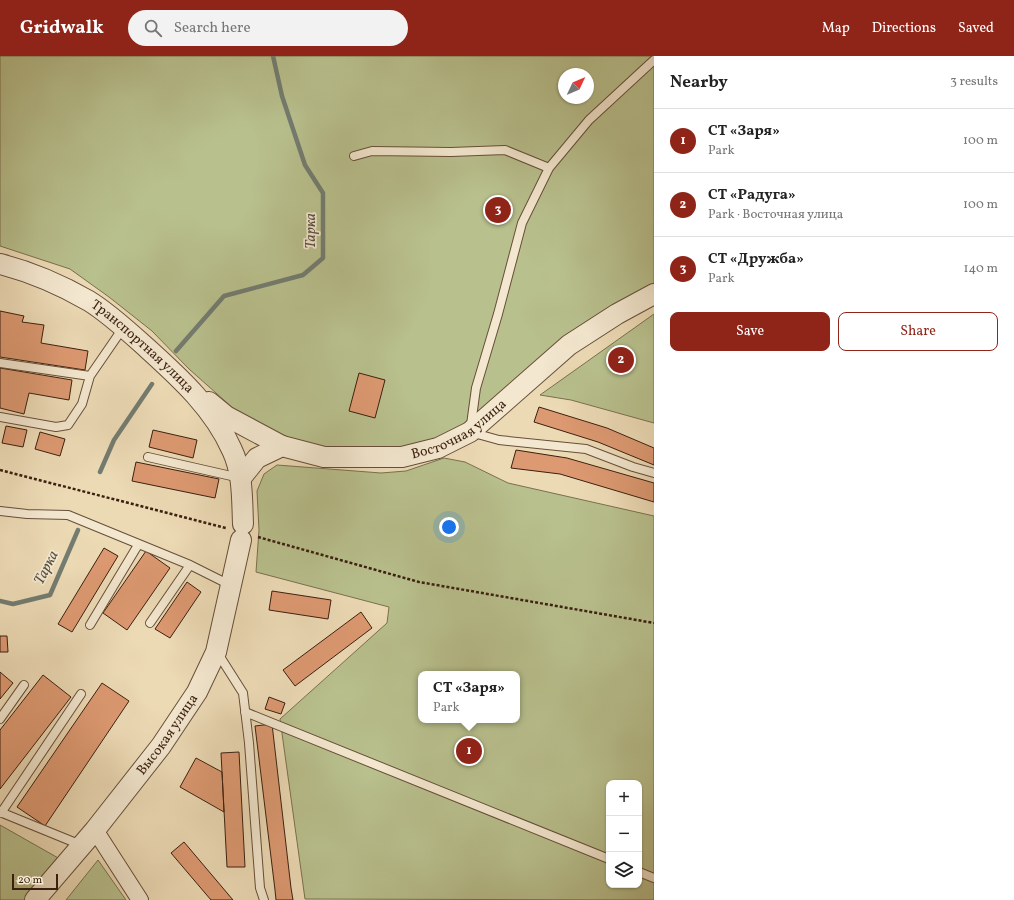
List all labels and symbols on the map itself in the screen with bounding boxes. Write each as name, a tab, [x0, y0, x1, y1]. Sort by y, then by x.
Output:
north arrow	[558, 68, 594, 104]
pin: 3	[485, 195, 511, 225]
water label: Тарка	[301, 213, 322, 249]
street label: Транспортная улица	[87, 295, 198, 397]
pin: 2	[608, 345, 634, 375]
street label: Восточная улица	[409, 395, 511, 464]
your location	[439, 517, 459, 537]
water label: Тарка	[30, 547, 64, 589]
street label: Высокая улица	[132, 690, 203, 779]
pin: 1	[456, 736, 482, 766]
scale bar	[12, 872, 58, 891]

